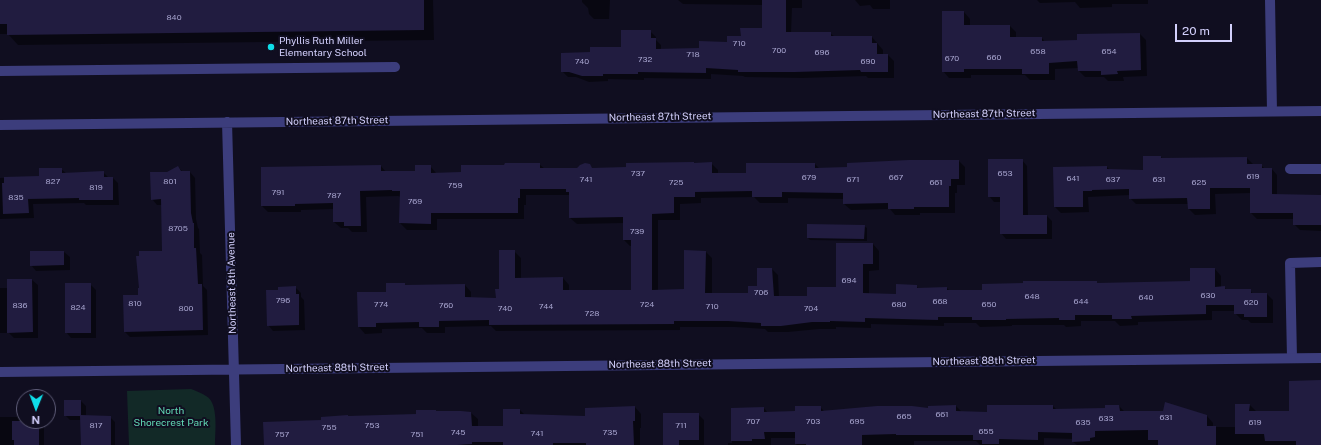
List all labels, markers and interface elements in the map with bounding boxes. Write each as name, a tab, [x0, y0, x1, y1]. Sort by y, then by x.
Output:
house number: 840	[166, 13, 182, 23]
scale bar	[1177, 16, 1234, 42]
text: 20 m	[1182, 24, 1210, 38]
place label: Phyllis Ruth Miller Elementary School	[279, 35, 367, 58]
house number: 710	[732, 39, 746, 49]
marker: Phyllis Ruth Miller Elementary School	[266, 42, 276, 52]
house number: 700	[772, 46, 786, 56]
house number: 658	[1030, 47, 1046, 57]
house number: 654	[1101, 47, 1117, 57]
house number: 696	[815, 48, 829, 58]
house number: 718	[686, 50, 700, 60]
house number: 660	[987, 53, 1001, 63]
house number: 670	[945, 54, 959, 64]
house number: 732	[638, 55, 652, 65]
house number: 740	[575, 57, 589, 67]
house number: 690	[861, 57, 875, 67]
street label: Northeast 87th Street	[933, 107, 1035, 121]
street label: Northeast 87th Street	[609, 110, 711, 124]
street label: Northeast 87th Street	[286, 114, 388, 128]
house number: 737	[631, 169, 645, 179]
house number: 653	[997, 169, 1013, 179]
house number: 619	[1246, 172, 1260, 182]
house number: 679	[802, 173, 816, 183]
house number: 667	[889, 173, 903, 183]
house number: 641	[1066, 174, 1080, 184]
house number: 741	[580, 175, 592, 185]
house number: 671	[846, 175, 860, 185]
house number: 637	[1106, 175, 1120, 185]
house number: 631	[1152, 175, 1166, 185]
house number: 827	[46, 177, 60, 187]
house number: 801	[163, 177, 177, 187]
house number: 725	[669, 178, 683, 188]
house number: 661	[929, 178, 943, 188]
house number: 625	[1192, 178, 1206, 188]
house number: 759	[448, 181, 462, 191]
house number: 819	[89, 183, 103, 193]
house number: 791	[272, 188, 284, 198]
house number: 787	[327, 191, 341, 201]
house number: 835	[8, 193, 24, 203]
house number: 769	[408, 197, 422, 207]
house number: 8705	[168, 224, 188, 234]
house number: 739	[630, 227, 644, 237]
street label: Northeast 8th Avenue	[225, 232, 239, 334]
house number: 694	[842, 276, 856, 286]
house number: 706	[754, 288, 768, 298]
house number: 630	[1201, 291, 1215, 301]
house number: 648	[1024, 292, 1040, 302]
house number: 640	[1139, 293, 1153, 303]
house number: 796	[276, 296, 290, 306]
house number: 668	[932, 297, 948, 307]
house number: 644	[1073, 297, 1089, 307]
house number: 620	[1244, 298, 1258, 308]
house number: 810	[128, 299, 142, 309]
house number: 774	[374, 300, 388, 310]
house number: 724	[640, 300, 654, 310]
house number: 680	[892, 300, 906, 310]
house number: 650	[982, 300, 996, 310]
house number: 836	[12, 301, 28, 311]
house number: 760	[439, 301, 453, 311]
house number: 744	[539, 302, 553, 312]
house number: 710	[705, 302, 719, 312]
house number: 824	[71, 303, 85, 313]
house number: 800	[179, 304, 193, 314]
house number: 740	[498, 304, 512, 314]
house number: 704	[804, 304, 818, 314]
house number: 728	[585, 309, 599, 319]
street label: Northeast 88th Street	[932, 354, 1036, 368]
street label: Northeast 88th Street	[608, 357, 712, 371]
street label: Northeast 88th Street	[285, 361, 389, 375]
north arrow	[16, 389, 56, 429]
park label: North Shorecrest Park	[133, 405, 209, 428]
house number: 661	[935, 410, 949, 420]
house number: 665	[896, 412, 912, 422]
house number: 631	[1159, 413, 1173, 423]
text: N	[31, 414, 40, 426]
house number: 633	[1099, 414, 1113, 424]
house number: 707	[746, 417, 760, 427]
house number: 703	[806, 417, 820, 427]
house number: 695	[849, 417, 865, 427]
house number: 635	[1075, 418, 1091, 428]
house number: 619	[1248, 418, 1262, 428]
house number: 817	[89, 421, 103, 431]
house number: 753	[365, 421, 379, 431]
house number: 711	[675, 421, 687, 431]
house number: 755	[321, 423, 337, 433]
house number: 655	[978, 427, 994, 437]
house number: 745	[451, 428, 465, 438]
house number: 735	[603, 428, 617, 438]
house number: 741	[531, 429, 543, 439]
house number: 757	[275, 430, 289, 440]
house number: 751	[410, 430, 424, 440]

